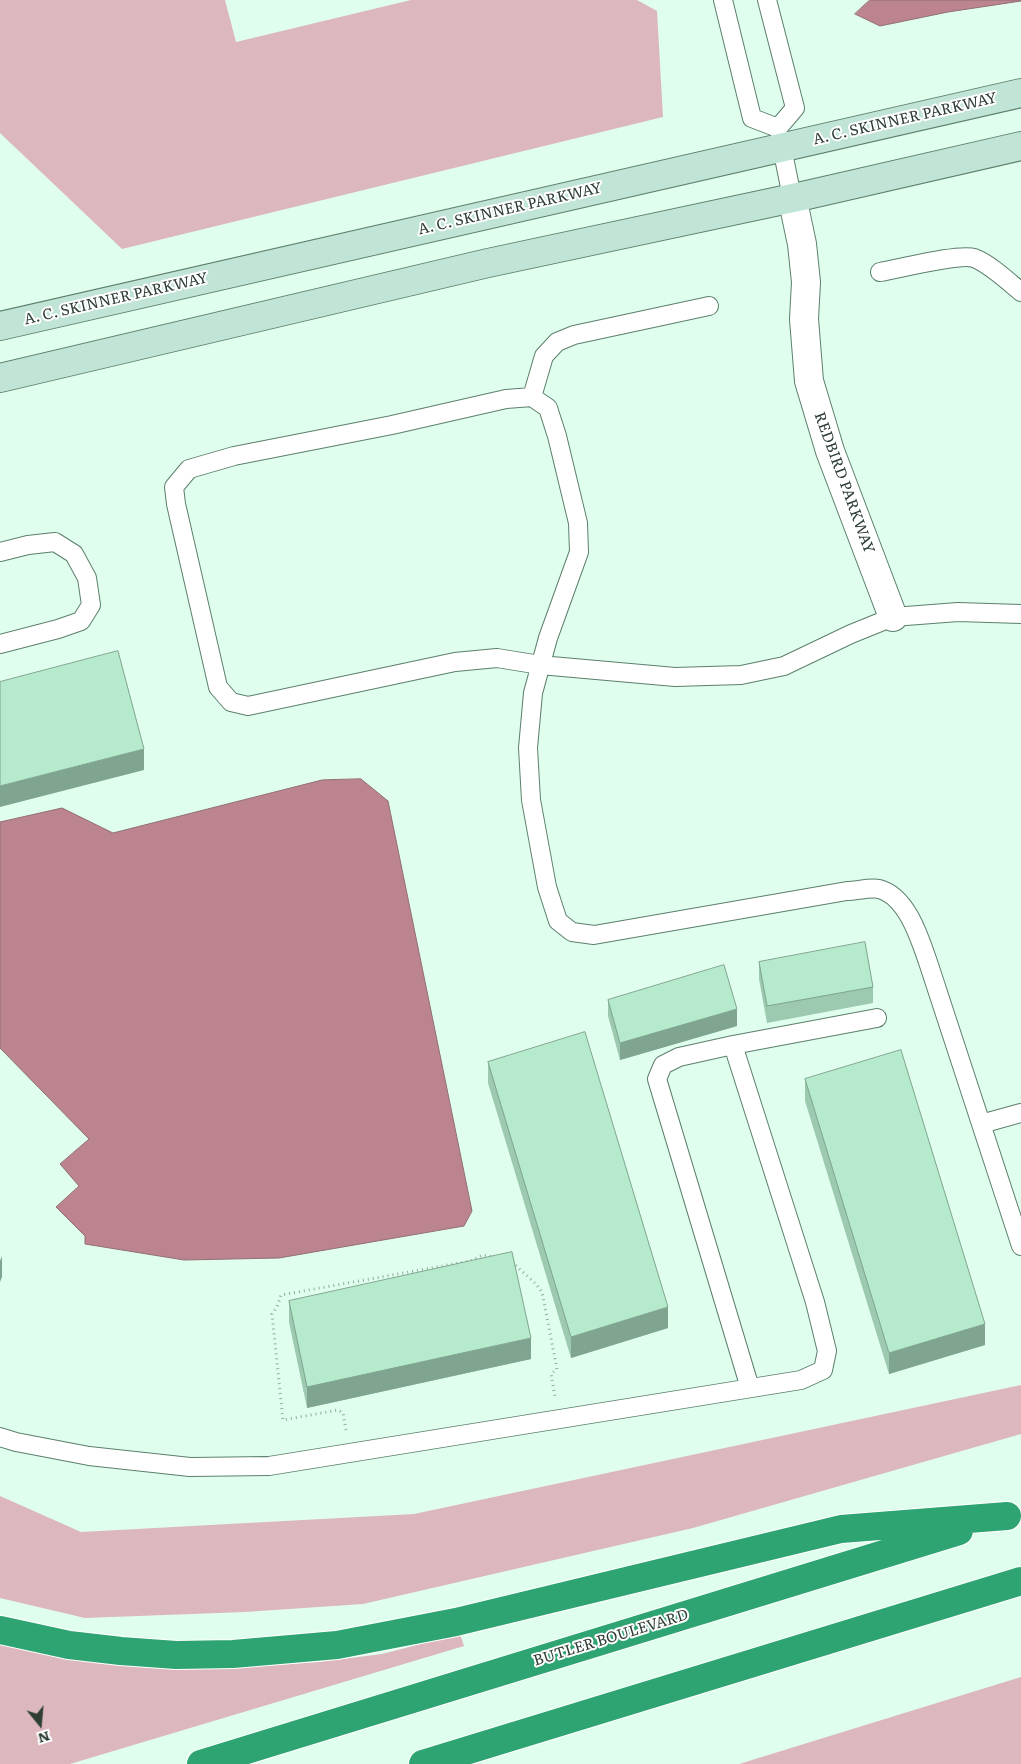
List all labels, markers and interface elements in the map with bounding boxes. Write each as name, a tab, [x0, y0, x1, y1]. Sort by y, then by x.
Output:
street label: A. C. SKINNER PARKWAY	[811, 89, 999, 149]
street label: A. C. SKINNER PARKWAY	[416, 179, 604, 239]
street label: A. C. SKINNER PARKWAY	[22, 269, 210, 329]
street label: REDBIRD PARKWAY	[810, 410, 878, 556]
street label: BUTLER BOULEVARD	[531, 1606, 691, 1670]
north arrow	[15, 1699, 65, 1749]
text: N	[36, 1727, 53, 1750]

